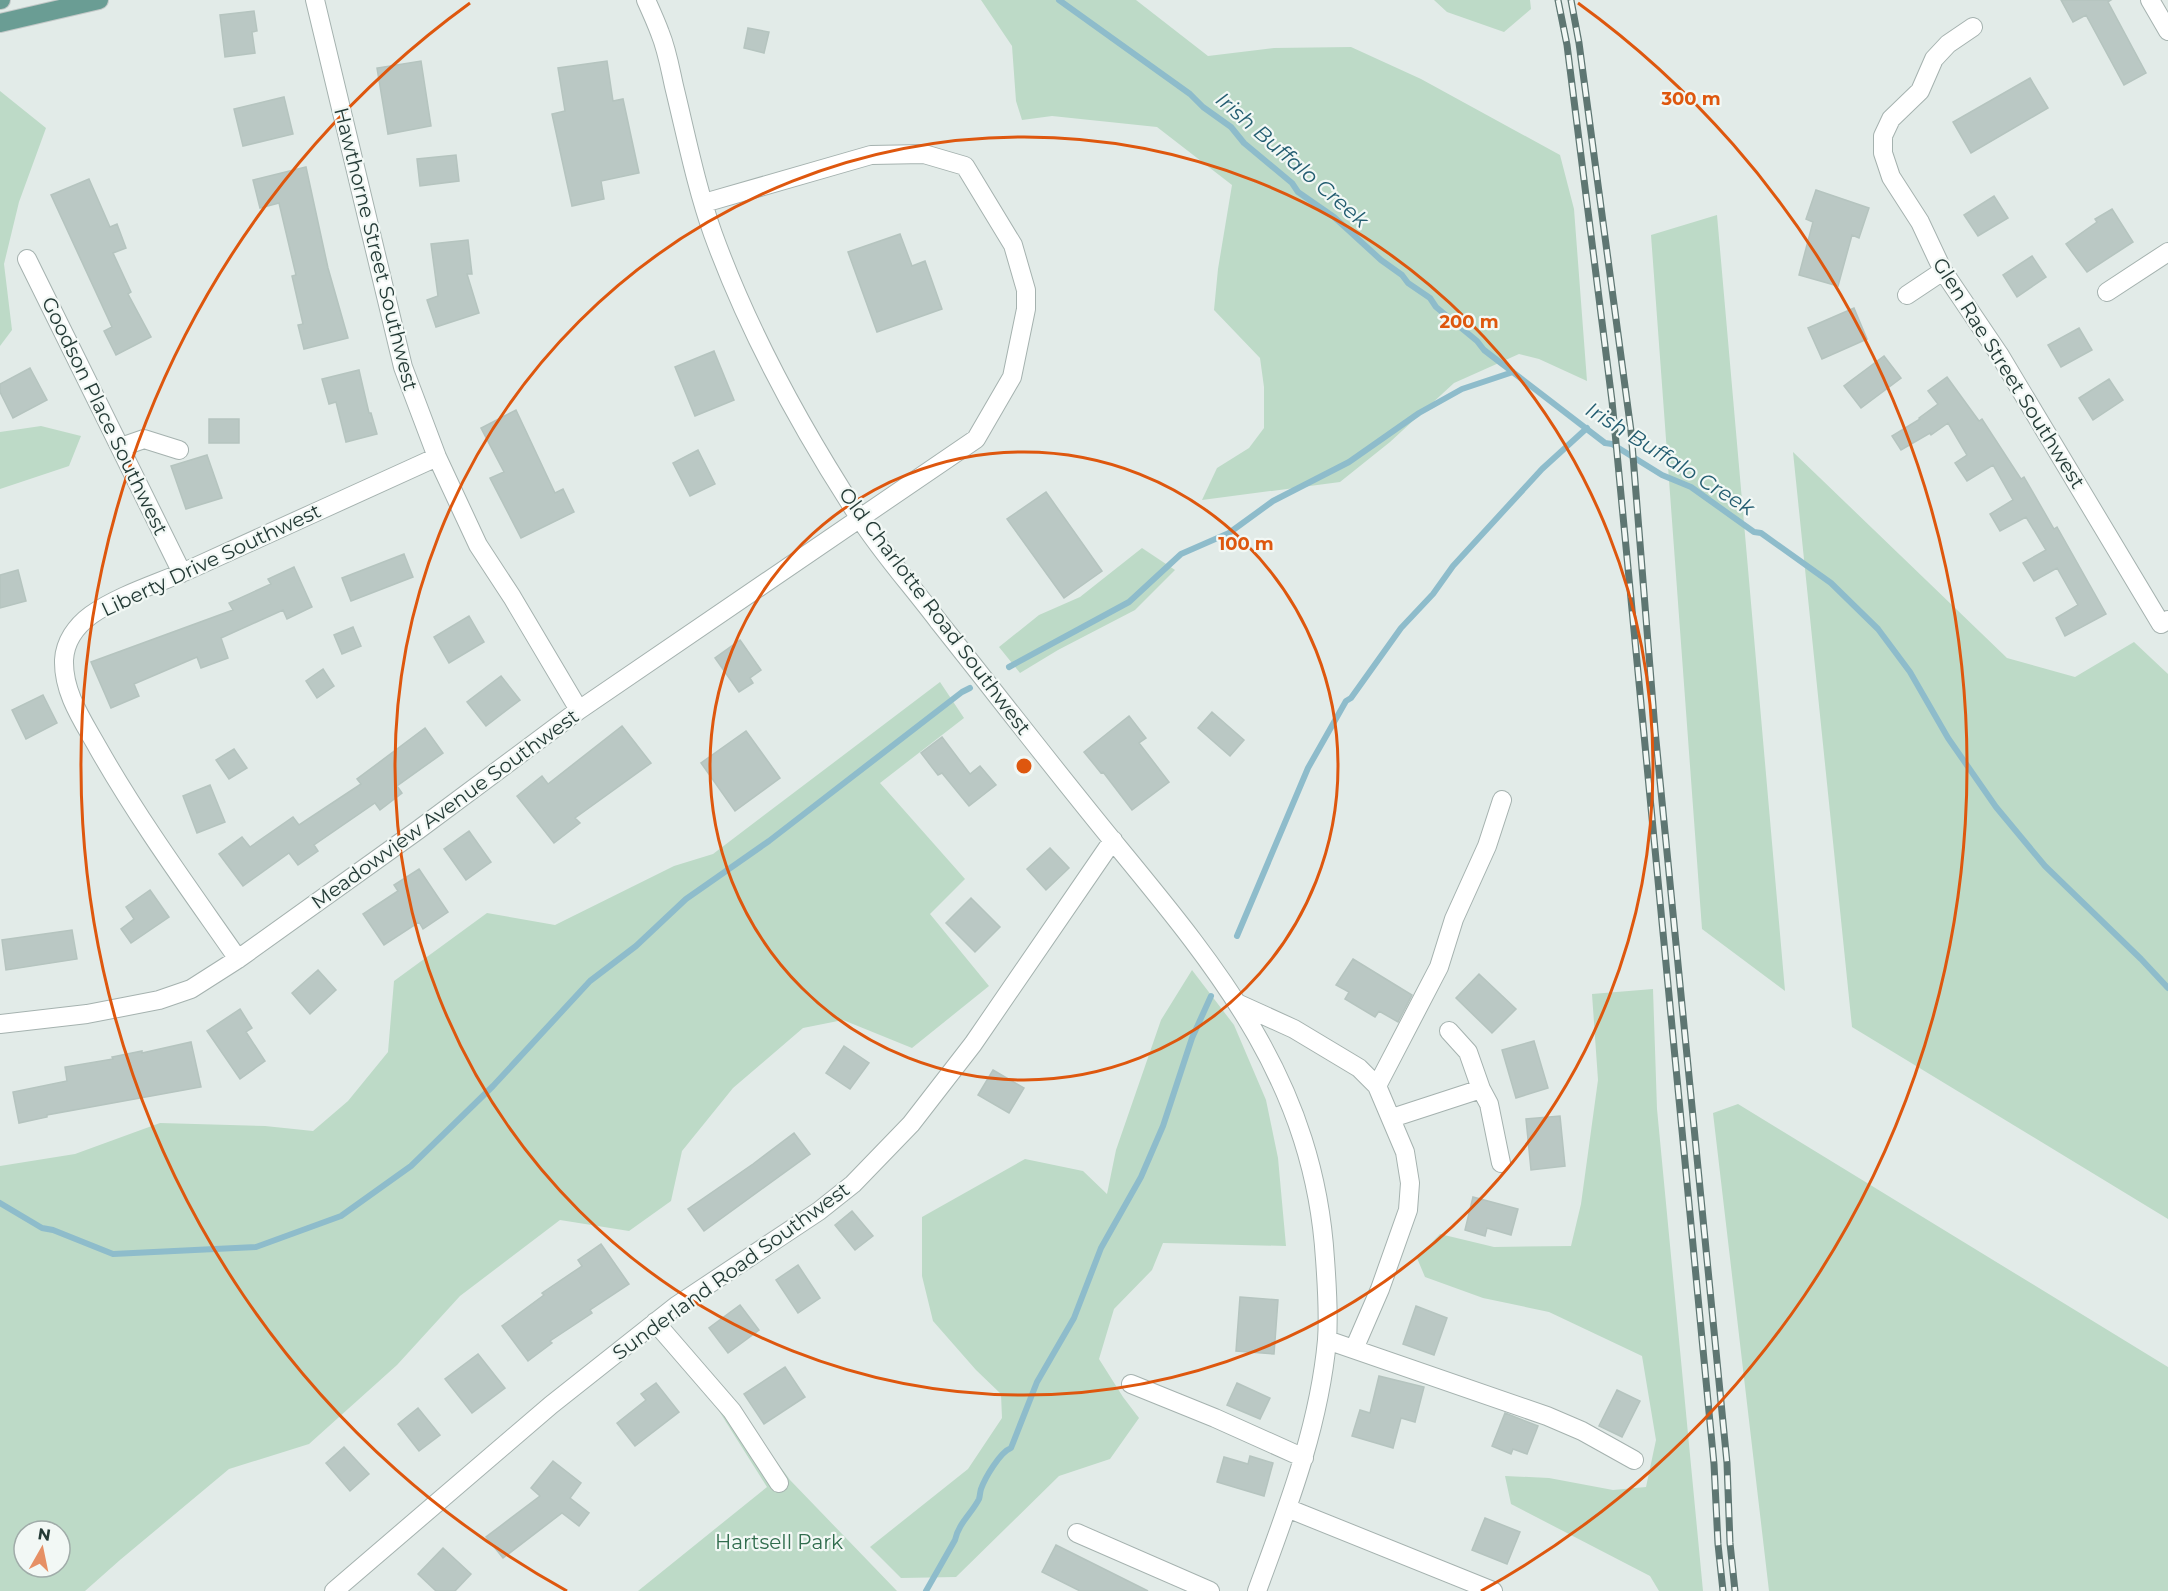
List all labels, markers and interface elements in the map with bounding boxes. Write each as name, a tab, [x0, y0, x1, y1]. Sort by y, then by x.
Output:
water label: Irish Buffalo Creek	[1211, 87, 1375, 234]
text: 300 m	[1660, 88, 1721, 110]
street label: Hawthorne Street Southwest	[329, 105, 423, 393]
street label: Glen Rae Street Southwest	[1928, 253, 2090, 493]
street label: Goodson Place Southwest	[37, 293, 173, 539]
text: 200 m	[1439, 311, 1499, 333]
water label: Irish Buffalo Creek	[1581, 397, 1760, 521]
street label: Old Charlotte Road Southwest	[834, 483, 1036, 739]
street label: Liberty Drive Southwest	[98, 499, 324, 621]
text: 100 m	[1218, 533, 1274, 555]
street label: Meadowview Avenue Southwest	[307, 704, 583, 914]
centre of rings	[1014, 756, 1034, 776]
street label: Sunderland Road Southwest	[608, 1177, 854, 1365]
north arrow	[12, 1519, 72, 1579]
text: N	[36, 1524, 52, 1545]
park label: Hartsell Park	[715, 1530, 843, 1554]

